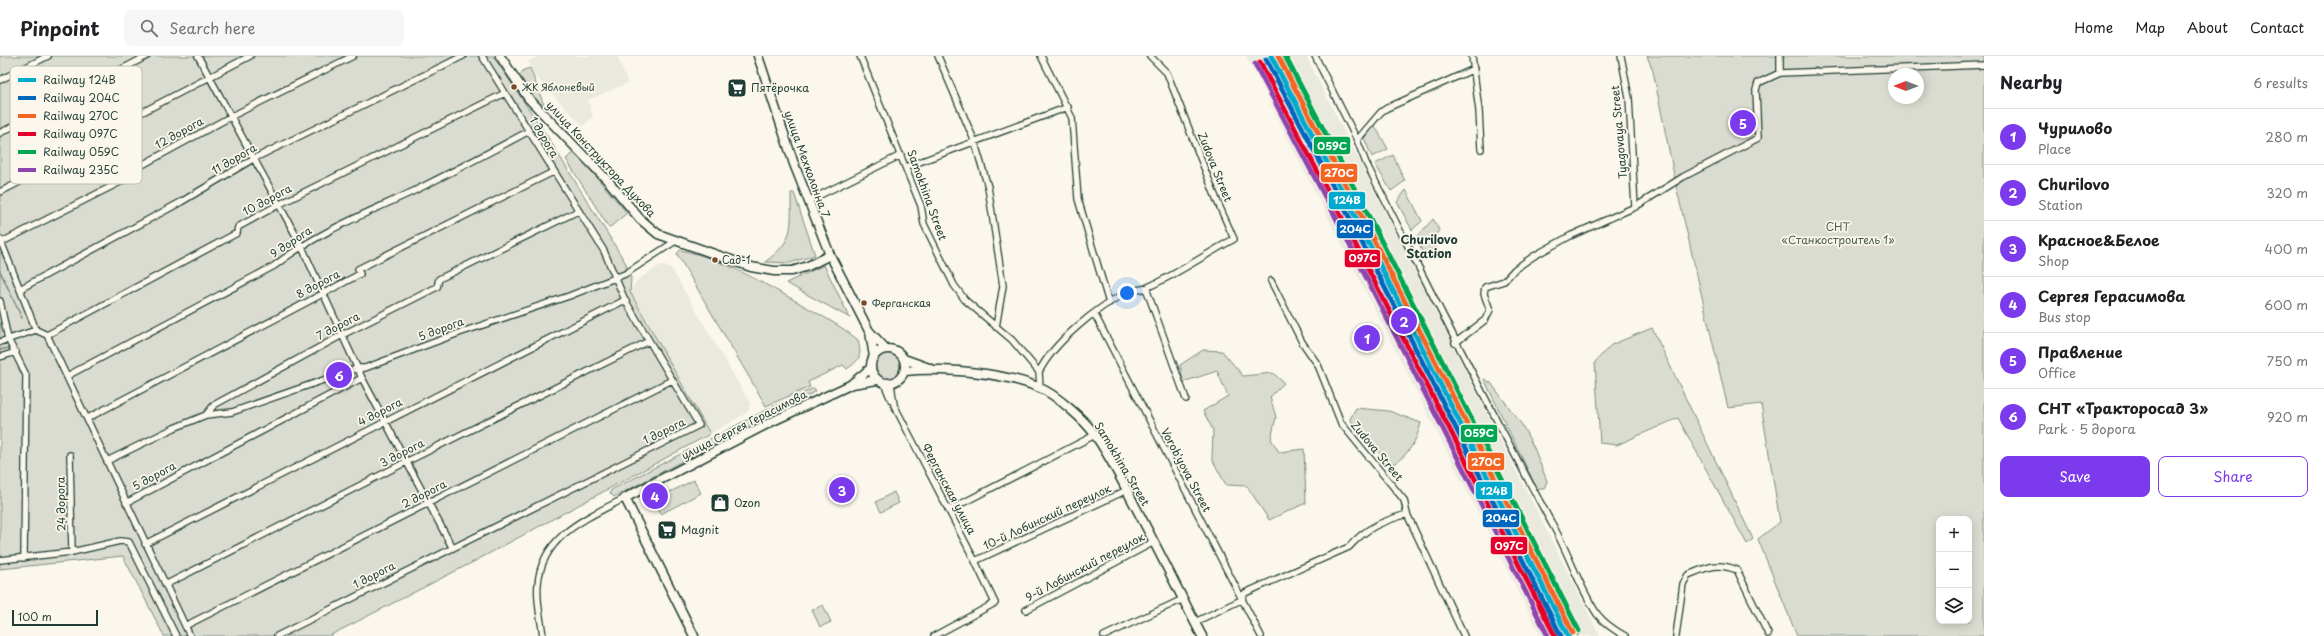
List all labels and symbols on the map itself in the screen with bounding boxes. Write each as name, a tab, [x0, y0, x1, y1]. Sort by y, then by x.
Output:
legend	[10, 66, 142, 184]
north arrow	[1888, 68, 1924, 104]
text: Railway 124В	[43, 71, 116, 88]
supermarket icon: Пятёрочка	[726, 77, 748, 99]
place label: ЖК Яблоневый	[521, 79, 595, 94]
place label: Пятёрочка	[751, 79, 809, 96]
marker: ЖК Яблоневый	[509, 82, 519, 92]
street label: Tyagovaya Street	[1606, 84, 1631, 179]
text: Railway 204С	[43, 89, 120, 106]
street label: улица Конструктора Духова	[543, 97, 660, 221]
text: Railway 270С	[43, 107, 119, 124]
street label: улица Мехколонна 7	[780, 108, 835, 220]
pin: 5	[1730, 108, 1756, 138]
street label: 12 дорога	[151, 112, 206, 153]
street label: 1 дорога	[525, 113, 563, 161]
text: Railway 097С	[43, 125, 118, 142]
street label: Zudova Street	[1194, 129, 1237, 205]
line badge: 059С	[1313, 136, 1351, 155]
text: 059С	[1317, 137, 1347, 154]
street label: 11 дорога	[208, 139, 260, 178]
text: Railway 059С	[43, 143, 119, 160]
street label: Samokhina Street	[903, 147, 952, 243]
text: Railway 235С	[43, 161, 119, 178]
line badge: 270С	[1320, 163, 1358, 183]
text: 270С	[1324, 164, 1354, 181]
street label: 10 дорога	[239, 179, 294, 220]
line badge: 124В	[1328, 191, 1366, 210]
text: 124В	[1333, 191, 1361, 208]
park label: СНТ «Станкостроитель 1»	[1781, 218, 1895, 248]
line badge: 204С	[1336, 219, 1374, 239]
text: 204С	[1339, 220, 1371, 237]
street label: 9 дорога	[266, 222, 315, 261]
district label: Churilovo Station	[1400, 230, 1458, 262]
line badge: 097С	[1344, 249, 1381, 268]
text: 097С	[1349, 249, 1377, 266]
place label: Сад-1	[722, 252, 751, 267]
marker: Сад-1	[710, 255, 720, 265]
street label: 8 дорога	[293, 265, 343, 302]
your location	[1117, 283, 1137, 303]
place label: Ферганская	[872, 295, 931, 310]
marker: Ферганская	[859, 298, 869, 308]
pin: 2	[1391, 306, 1417, 336]
street label: 7 дорога	[313, 307, 363, 344]
street label: 5 дорога	[416, 312, 466, 345]
pin: 1	[1354, 323, 1380, 353]
pin: 6	[326, 360, 352, 390]
street label: улица Сергея Герасимова	[678, 385, 810, 464]
street label: 4 дорога	[355, 393, 405, 430]
street label: 1 дорога	[640, 413, 688, 448]
street label: Zudova Street	[1347, 417, 1408, 485]
street label: Samokhina Street	[1091, 419, 1155, 509]
line badge: 059С	[1460, 424, 1498, 443]
text: 059С	[1464, 424, 1494, 441]
street label: Vorob'yova Street	[1157, 425, 1216, 515]
street label: 3 дорога	[377, 434, 427, 471]
street label: Ферганская улица	[918, 440, 981, 537]
line badge: 270С	[1467, 452, 1505, 471]
text: 270С	[1471, 453, 1501, 470]
street label: 5 дорога	[129, 457, 179, 494]
street label: 2 дорога	[398, 475, 449, 512]
pin: 3	[829, 475, 855, 505]
street label: 24 дорога	[52, 476, 69, 532]
street label: 10-й Лобинский переулок	[980, 479, 1114, 554]
pin: 4	[642, 481, 668, 511]
line badge: 124В	[1475, 481, 1513, 500]
text: 124В	[1480, 482, 1508, 499]
shop icon: Ozon	[709, 492, 731, 514]
place label: Ozon	[734, 494, 760, 511]
line badge: 204С	[1482, 509, 1520, 528]
text: 204С	[1485, 509, 1517, 526]
supermarket icon: Magnit	[656, 519, 678, 541]
place label: Magnit	[681, 521, 720, 538]
street label: 9-й Лобинский переулок	[1022, 528, 1148, 605]
line badge: 097С	[1490, 536, 1528, 555]
text: 097С	[1495, 537, 1523, 554]
street label: 1 дорога	[350, 557, 398, 592]
scale bar	[12, 608, 98, 627]

